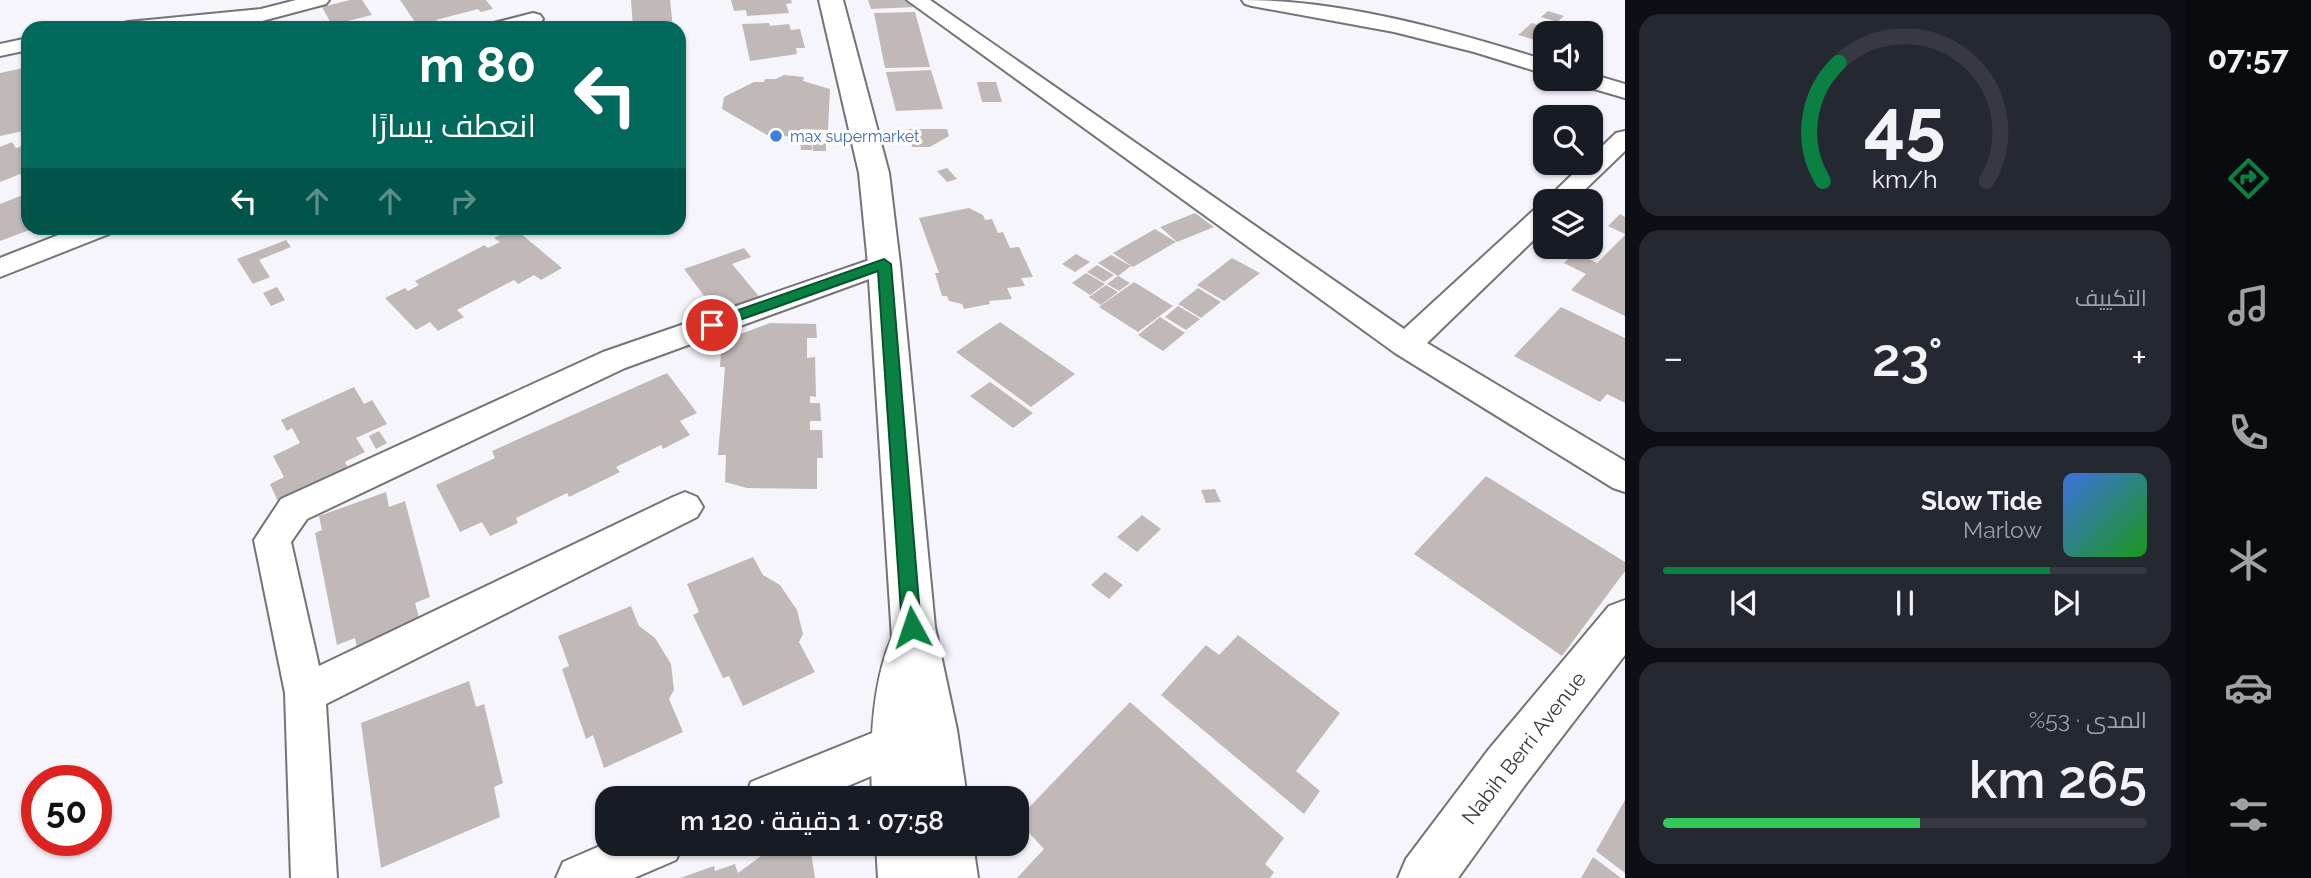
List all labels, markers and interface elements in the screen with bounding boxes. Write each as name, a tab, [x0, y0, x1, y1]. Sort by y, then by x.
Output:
map controls	[1533, 21, 1603, 259]
button: sound	[1533, 21, 1603, 91]
text: 80 m	[419, 36, 536, 93]
text: 07:57	[2207, 39, 2289, 76]
icon: left	[560, 49, 651, 140]
text: 45	[1864, 83, 1946, 168]
button: search	[1533, 105, 1603, 175]
text: انعطف يسارًا	[370, 107, 536, 144]
place label: max supermarket	[790, 127, 920, 146]
marker: max supermarket	[768, 128, 784, 144]
icon: directions	[2224, 154, 2273, 203]
text: km/h	[1872, 164, 1938, 194]
icon: left	[225, 182, 263, 220]
icon: ahead	[298, 182, 336, 220]
icon: ahead	[371, 182, 409, 220]
icon: right	[444, 182, 482, 220]
button: layers	[1533, 189, 1603, 259]
icon: music	[2224, 281, 2273, 330]
text: التكييف	[2075, 284, 2147, 311]
pin	[682, 295, 742, 355]
icon: arrive	[693, 306, 731, 344]
text: 23°	[1872, 327, 1943, 388]
text: −	[1663, 335, 1683, 380]
text: +	[2131, 335, 2147, 380]
icon: phone	[2224, 408, 2273, 457]
text: Slow Tide	[1921, 486, 2042, 516]
text: Marlow	[1963, 516, 2042, 543]
icon: climate	[2224, 536, 2273, 585]
icon: previous	[1725, 584, 1763, 622]
icon: pause	[1886, 584, 1924, 622]
icon: next	[2047, 584, 2085, 622]
position arrow	[875, 590, 949, 664]
icon: car	[2224, 663, 2273, 712]
street label: Nabih Berri Avenue	[1456, 666, 1591, 829]
text: المدى · 53%	[2029, 706, 2147, 733]
text: 265 km	[1969, 749, 2147, 810]
speed limit sign: 50	[21, 765, 112, 856]
icon: filters	[2224, 790, 2273, 839]
text: 07:58 · 1 دقيقة · 120 m	[680, 806, 944, 836]

